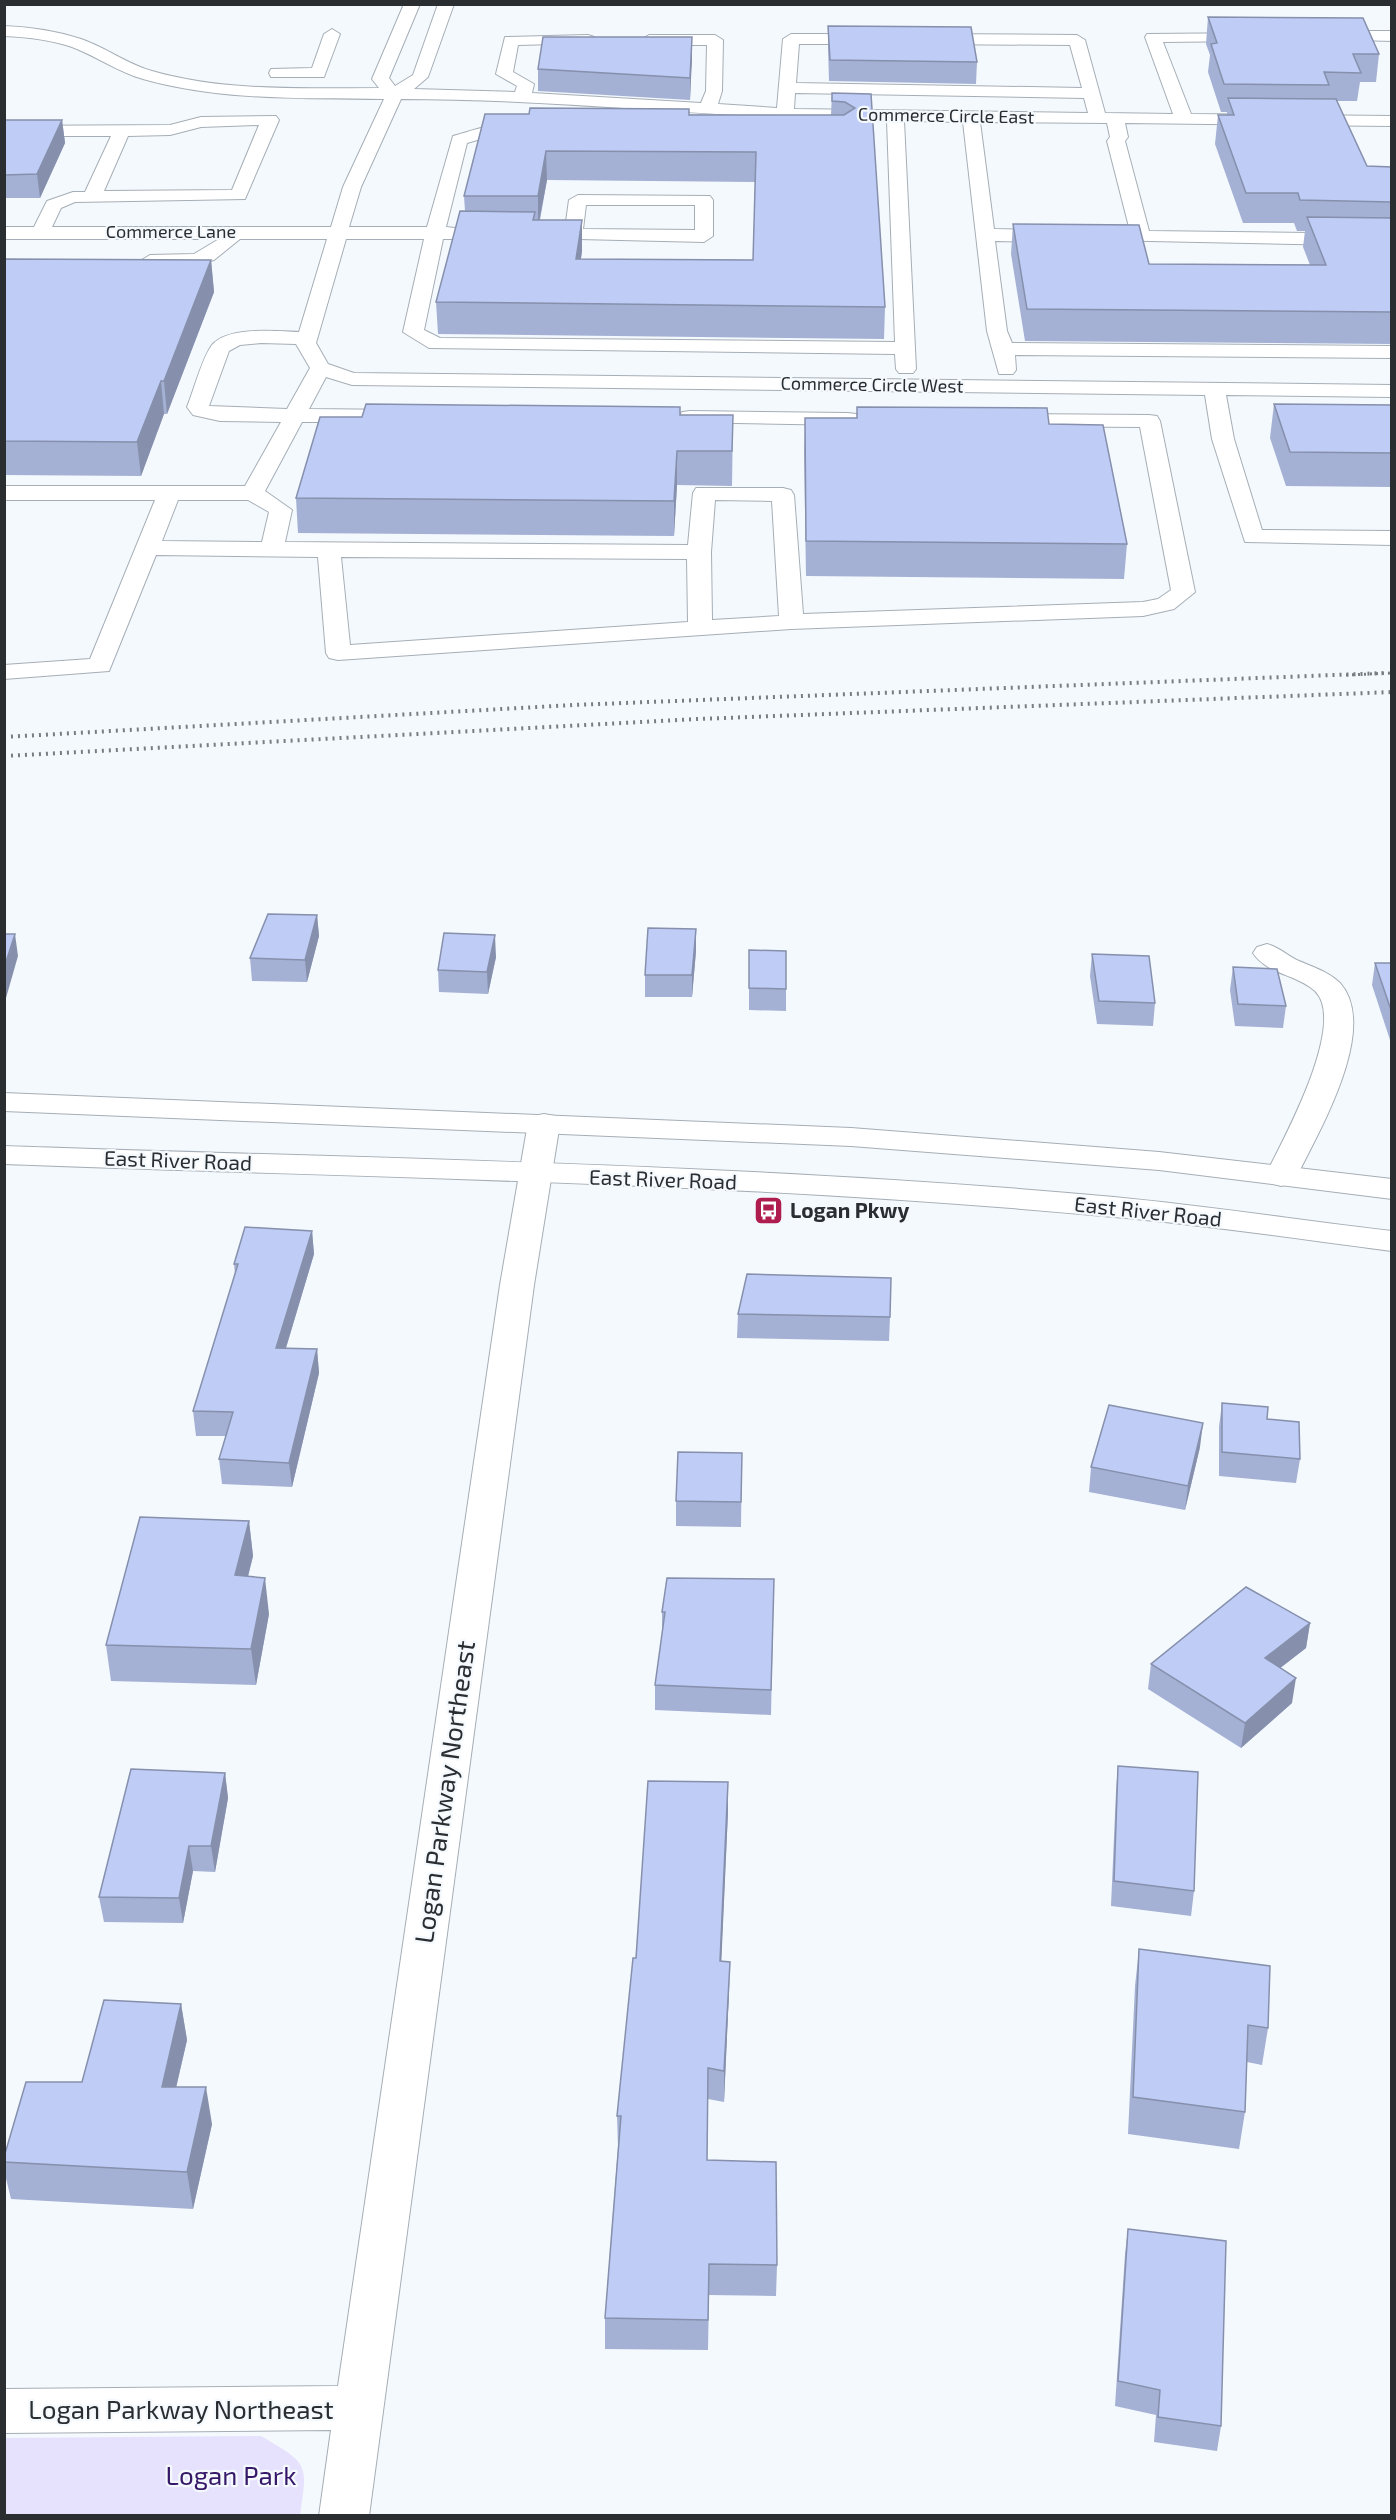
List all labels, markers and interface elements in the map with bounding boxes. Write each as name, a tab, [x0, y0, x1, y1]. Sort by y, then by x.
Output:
street label: Commerce Circle East	[858, 102, 1035, 128]
street label: Commerce Lane	[106, 220, 236, 242]
street label: Commerce Circle West	[780, 371, 964, 397]
street label: East River Road	[104, 1144, 253, 1175]
street label: East River Road	[589, 1163, 738, 1194]
street label: East River Road	[1073, 1190, 1223, 1231]
bus stop icon: Logan Pkwy	[753, 1195, 785, 1227]
place label: Logan Pkwy	[790, 1197, 909, 1223]
street label: Logan Parkway Northeast	[407, 1638, 480, 1945]
street label: Logan Parkway Northeast	[28, 2393, 334, 2424]
park label: Logan Park	[166, 2459, 296, 2490]

